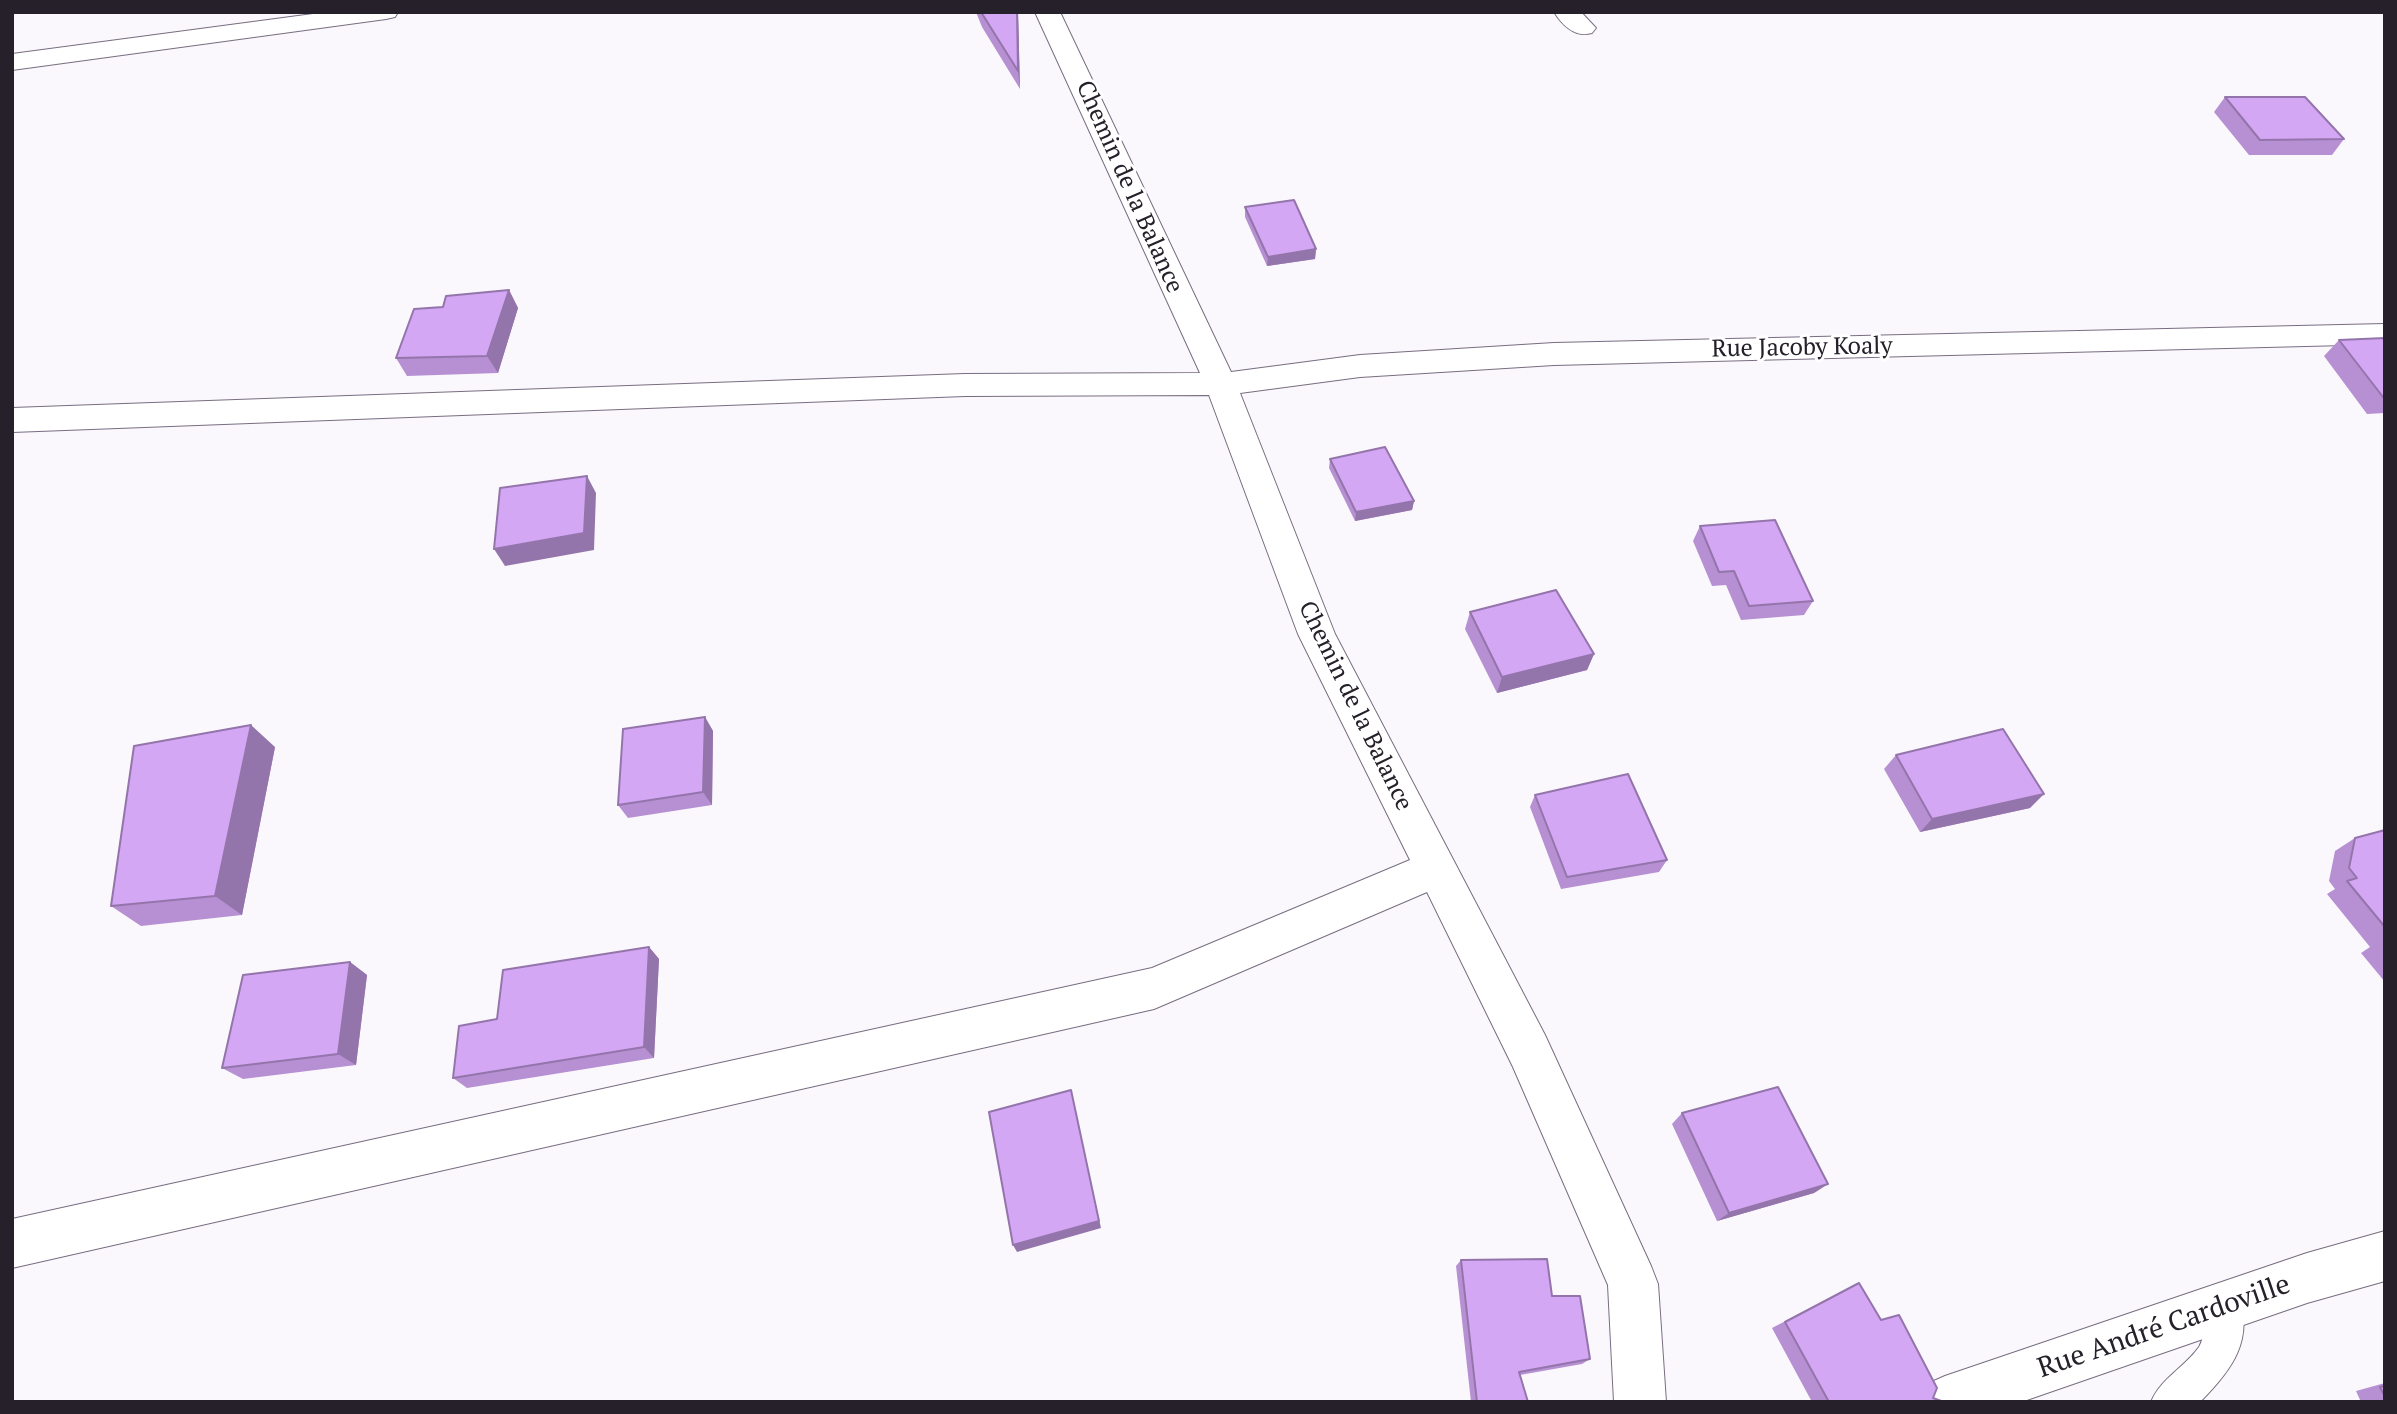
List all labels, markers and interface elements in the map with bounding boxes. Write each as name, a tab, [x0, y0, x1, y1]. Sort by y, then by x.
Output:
street label: Chemin de la Balance	[1069, 76, 1189, 298]
street label: Rue Jacoby Koaly	[1711, 332, 1893, 364]
street label: Chemin de la Balance	[1292, 597, 1418, 815]
street label: Rue André Cardoville	[2033, 1268, 2295, 1386]

